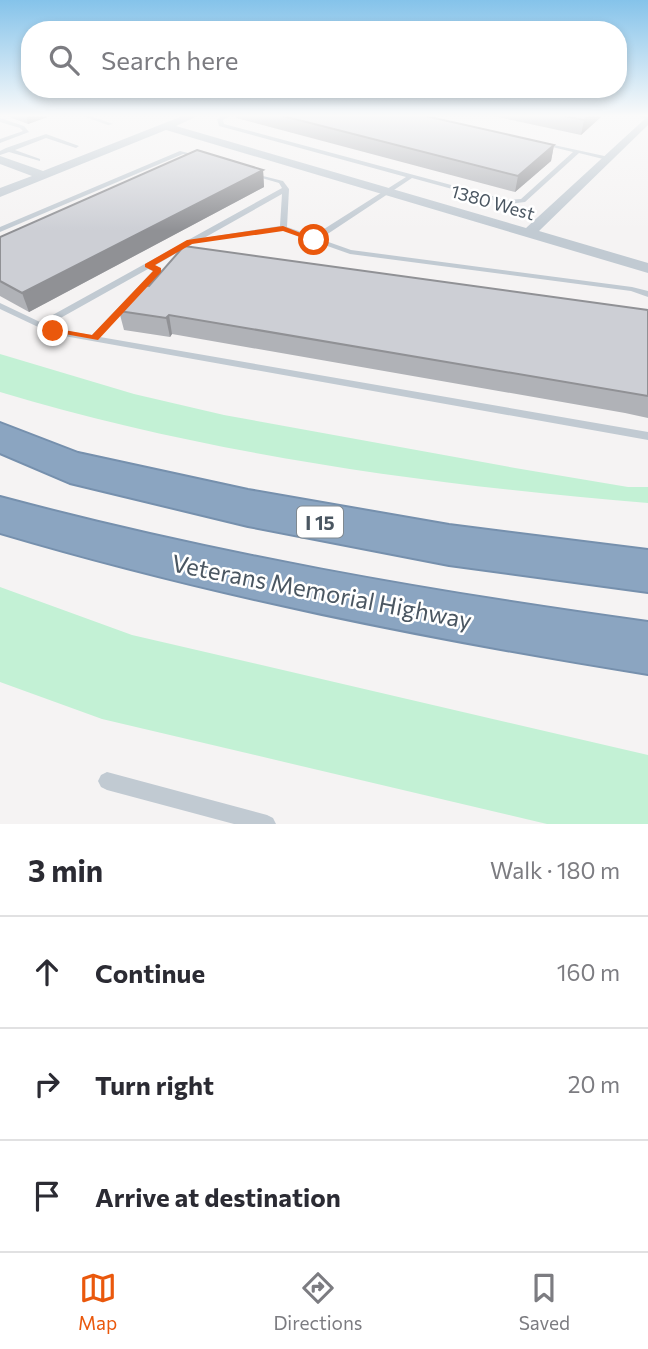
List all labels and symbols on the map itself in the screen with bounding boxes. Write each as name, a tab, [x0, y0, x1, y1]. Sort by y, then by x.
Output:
street label: 1380 West	[449, 180, 537, 224]
route start	[298, 224, 329, 255]
route end	[37, 315, 68, 346]
road number: I 15	[297, 506, 343, 538]
street label: Veterans Memorial Highway	[170, 548, 474, 634]

